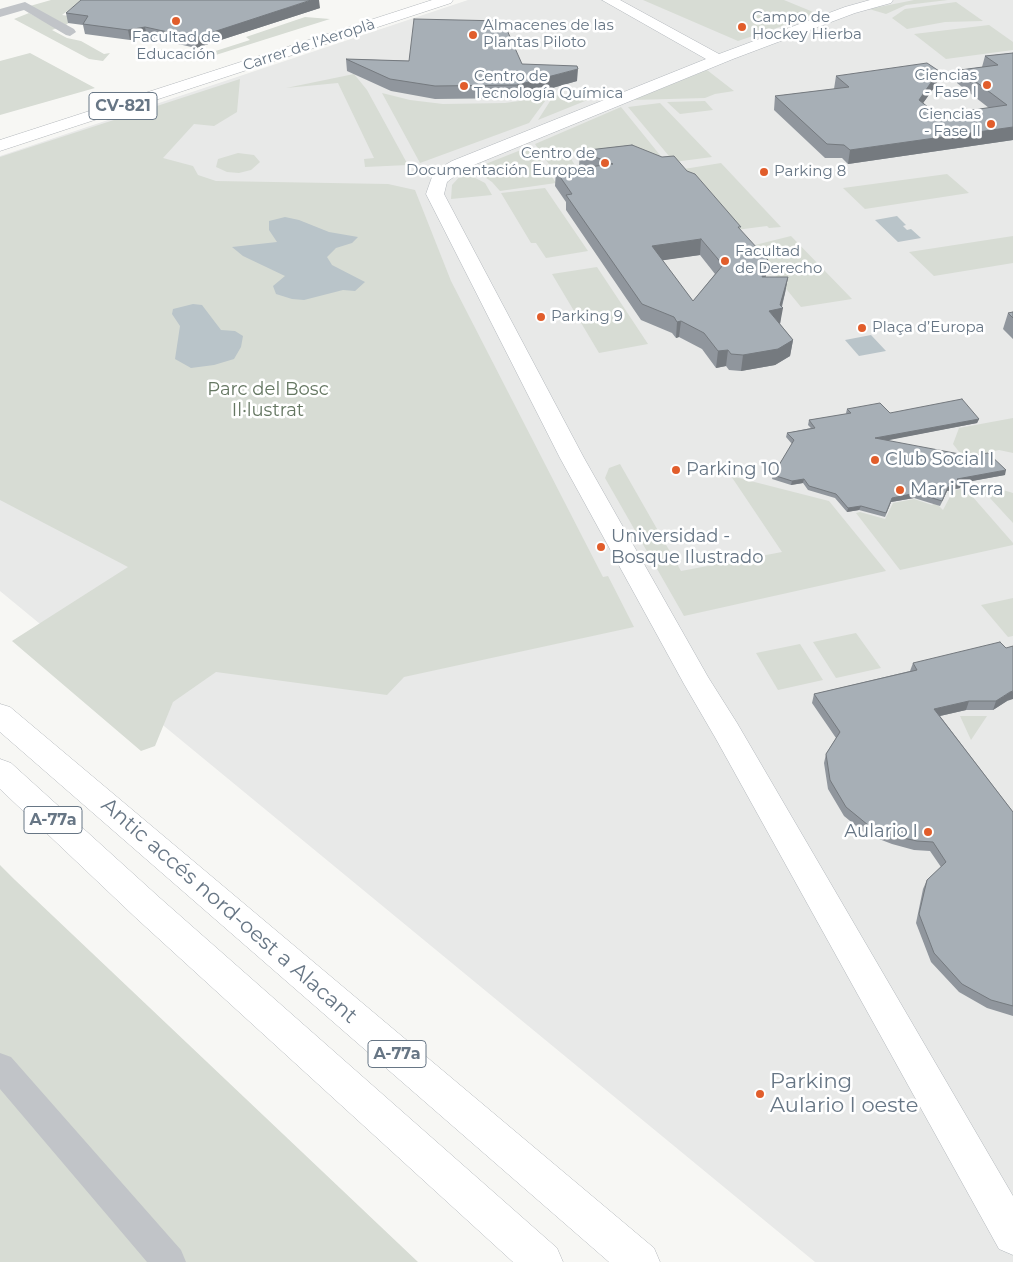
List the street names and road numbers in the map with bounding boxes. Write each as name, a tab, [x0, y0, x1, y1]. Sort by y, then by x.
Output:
street label: Carrer de l'Aeroplà	[241, 15, 377, 75]
road number: CV-821	[89, 92, 157, 120]
street label: Antic accés nord-oest a Alacant	[96, 793, 362, 1029]
road number: A-77a	[24, 806, 82, 834]
road number: A-77a	[368, 1040, 426, 1068]

